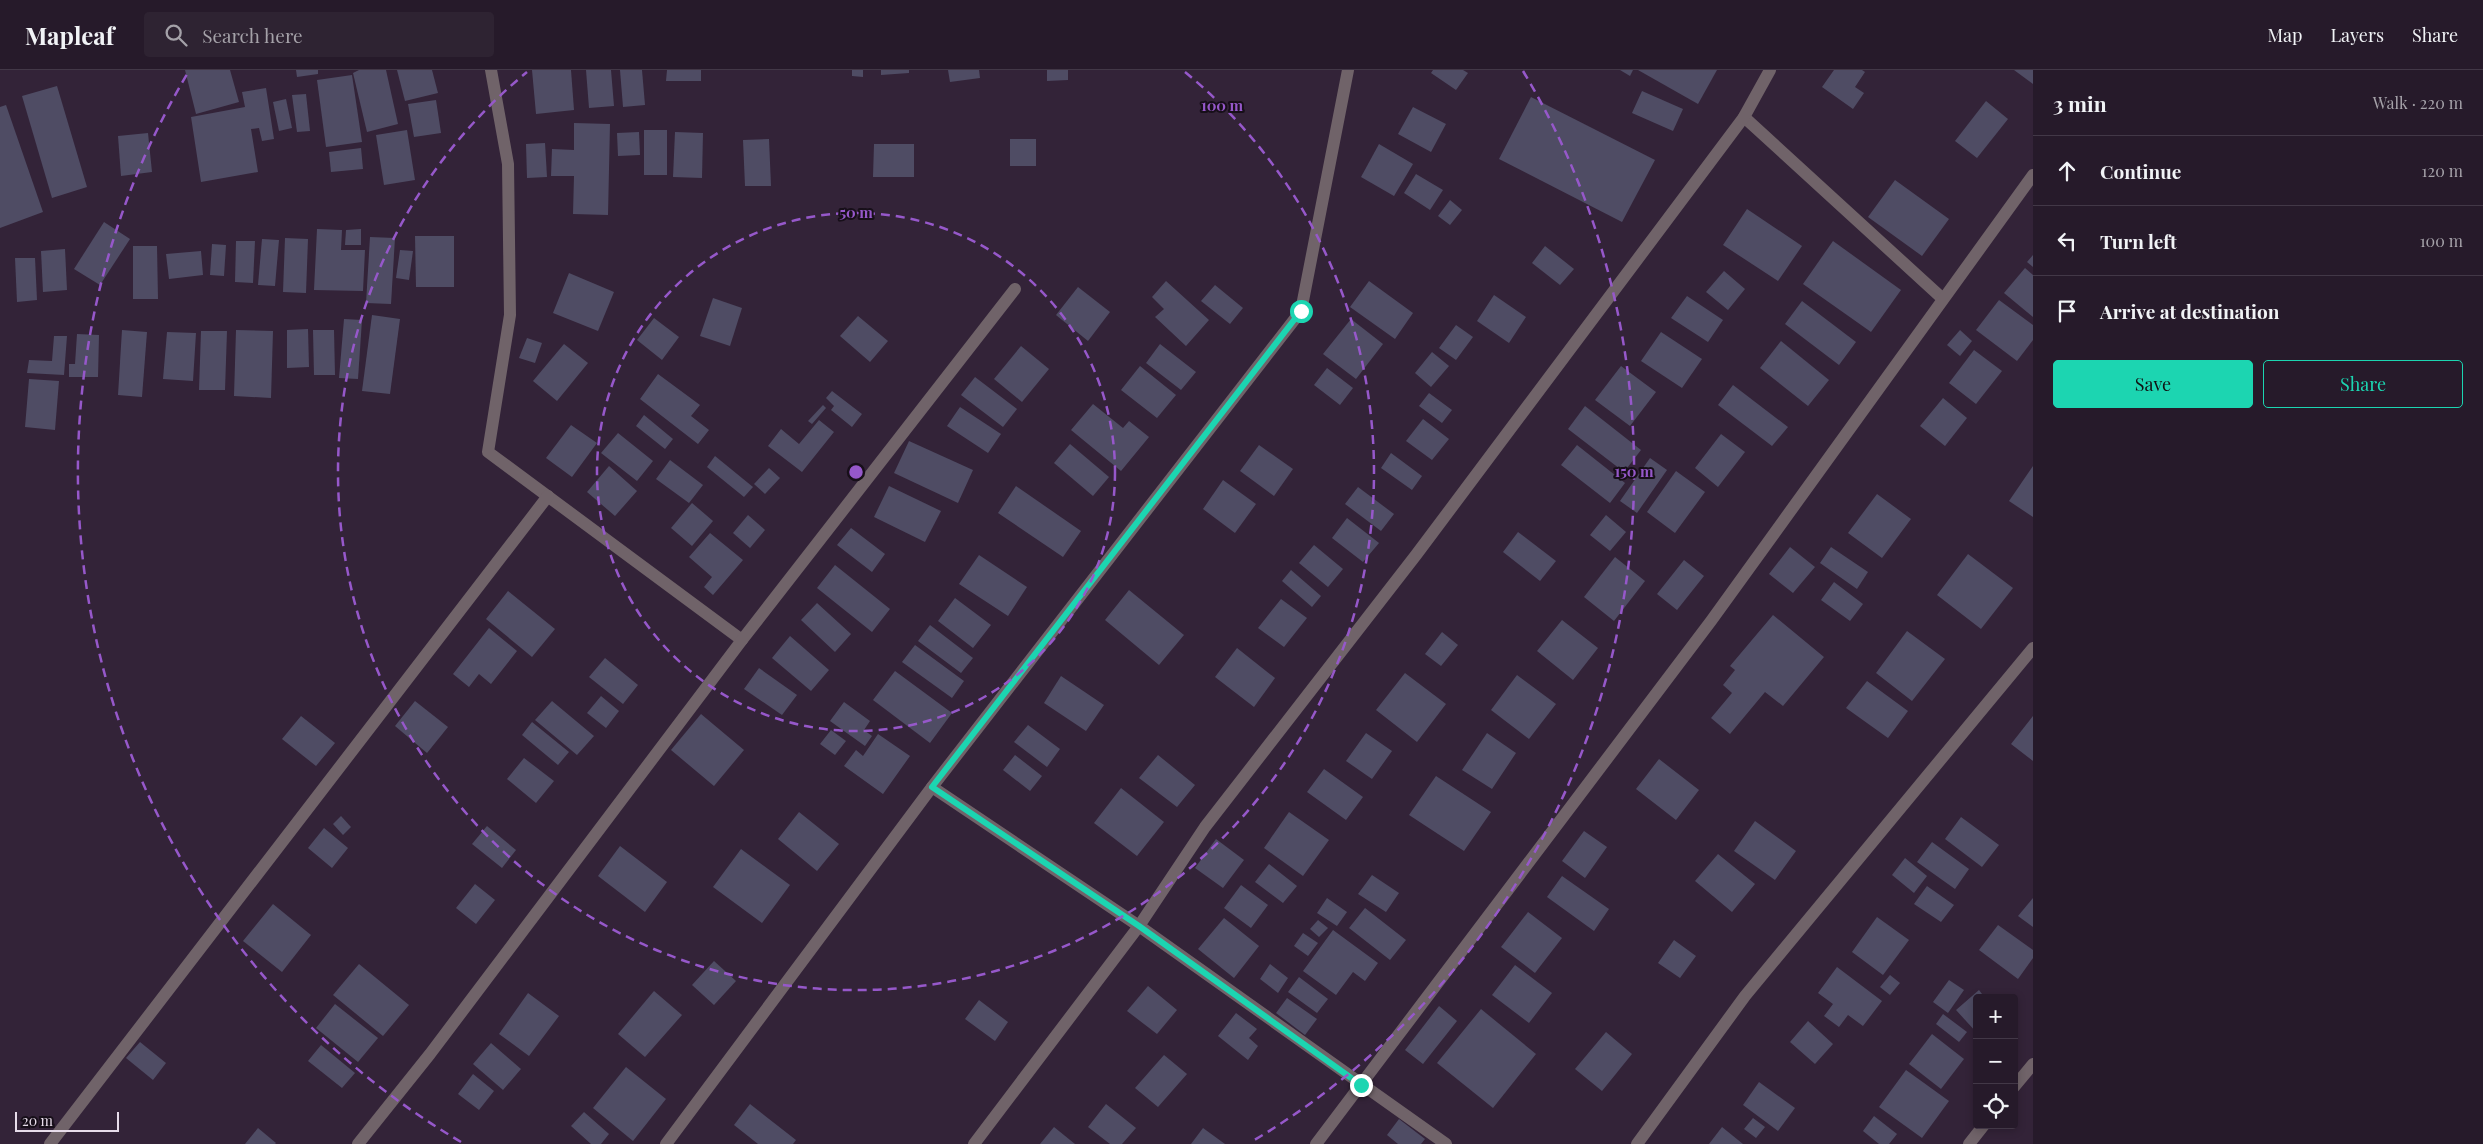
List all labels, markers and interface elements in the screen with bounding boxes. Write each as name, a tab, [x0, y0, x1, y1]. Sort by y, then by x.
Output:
search box	[144, 12, 494, 57]
text: Mapleaf	[25, 19, 114, 51]
icon: search	[162, 21, 190, 49]
text: Search here	[202, 22, 303, 48]
text: Map	[2267, 23, 2302, 47]
text: Layers	[2330, 23, 2384, 47]
text: Share	[2412, 23, 2458, 47]
text: 3 min	[2053, 89, 2107, 117]
text: Walk · 220 m	[2373, 92, 2463, 113]
text: 100 m	[1201, 95, 1244, 115]
icon: ahead	[2053, 157, 2081, 185]
text: Continue	[2100, 158, 2181, 184]
text: 120 m	[2422, 160, 2463, 181]
text: 50 m	[839, 202, 873, 222]
icon: left	[2053, 227, 2081, 255]
text: Turn left	[2100, 228, 2177, 254]
text: 100 m	[2420, 230, 2463, 251]
icon: arrive	[2053, 297, 2081, 325]
text: Arrive at destination	[2100, 298, 2280, 324]
route start	[1290, 300, 1313, 323]
button: Save	[2053, 360, 2253, 408]
button: Share	[2263, 360, 2463, 408]
text: 150 m	[1614, 461, 1654, 481]
centre of rings	[847, 463, 865, 481]
map controls	[1973, 994, 2018, 1129]
button: +	[1973, 994, 2018, 1039]
button: −	[1973, 1039, 2018, 1084]
route end	[1350, 1074, 1373, 1097]
button: locate	[1973, 1084, 2018, 1129]
scale bar	[15, 1109, 119, 1132]
text: 20 m	[22, 1111, 53, 1130]

